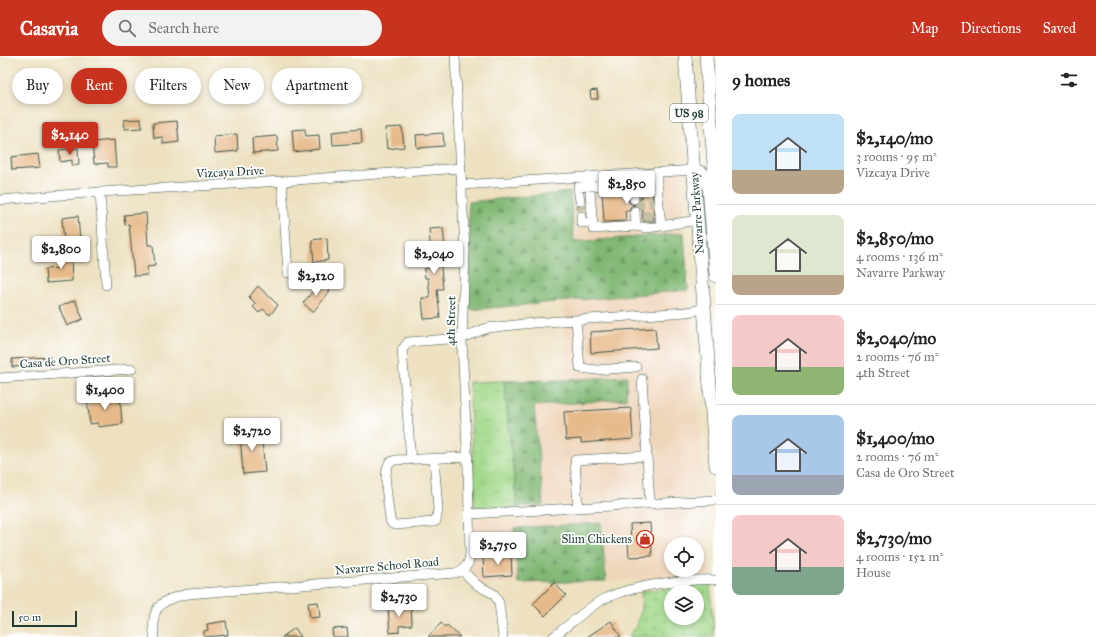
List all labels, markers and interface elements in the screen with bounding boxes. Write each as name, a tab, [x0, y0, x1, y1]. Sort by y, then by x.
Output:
search box	[102, 10, 382, 46]
text: Casavia	[20, 17, 78, 40]
icon: search	[116, 17, 138, 39]
text: Search here	[148, 19, 219, 37]
text: Map	[911, 20, 938, 37]
text: Directions	[960, 20, 1021, 37]
text: Saved	[1043, 20, 1076, 37]
chip: Buy	[12, 68, 63, 104]
chip: Rent	[71, 68, 127, 104]
chip: Filters	[135, 68, 201, 104]
chip: New	[209, 68, 264, 104]
chip: Apartment	[272, 68, 362, 104]
icon: filters	[1058, 69, 1080, 91]
text: 9 homes	[732, 70, 790, 91]
road number: US 98	[670, 104, 708, 122]
pin: $2,140	[37, 122, 103, 156]
text: $2,140	[51, 127, 89, 143]
text: $2,140/mo	[856, 128, 933, 149]
icon: home	[764, 130, 812, 178]
text: 3 rooms · 95 m²	[856, 149, 937, 165]
street label: Vizcaya Drive	[195, 163, 264, 181]
text: Vizcaya Drive	[856, 165, 930, 181]
pin: $2,850	[594, 171, 660, 205]
street label: Navarre Parkway	[687, 171, 707, 254]
text: $2,850	[608, 176, 646, 192]
text: $2,850/mo	[856, 228, 934, 249]
icon: home	[764, 231, 812, 279]
pin: $2,800	[28, 236, 94, 270]
text: $2,800	[41, 241, 81, 257]
pin: $2,040	[401, 241, 467, 275]
text: $2,040	[414, 246, 454, 262]
text: 4 rooms · 136 m²	[856, 249, 943, 265]
pin: $2,120	[283, 263, 349, 297]
text: Navarre Parkway	[856, 265, 945, 281]
text: $2,120	[298, 268, 334, 284]
street label: 4th Street	[444, 295, 458, 346]
text: $2,040/mo	[856, 328, 936, 349]
icon: home	[764, 331, 812, 379]
text: 2 rooms · 76 m²	[856, 349, 938, 365]
street label: Casa de Oro Street	[19, 351, 112, 371]
text: 4th Street	[856, 365, 910, 381]
pin: $1,400	[72, 377, 138, 411]
text: $1,400	[86, 382, 124, 398]
pin: $2,720	[219, 418, 285, 452]
text: $2,720	[233, 423, 271, 439]
text: $1,400/mo	[856, 428, 934, 449]
icon: home	[764, 431, 812, 479]
text: 2 rooms · 76 m²	[856, 449, 938, 465]
text: Casa de Oro Street	[856, 465, 955, 481]
text: $2,730/mo	[856, 528, 932, 549]
shop icon: Slim Chickens	[635, 529, 655, 549]
icon: home	[764, 531, 812, 579]
pin: $2,750	[465, 532, 531, 566]
place label: Slim Chickens	[561, 532, 632, 546]
text: $2,750	[479, 537, 517, 553]
map controls	[664, 537, 704, 625]
button: locate	[664, 537, 704, 577]
text: 4 rooms · 152 m²	[856, 549, 943, 565]
street label: Navarre School Road	[334, 554, 440, 578]
text: House	[856, 565, 891, 581]
pin: $2,730	[366, 584, 432, 618]
button: layers	[664, 585, 704, 625]
text: $2,730	[381, 589, 417, 605]
scale bar	[12, 609, 77, 628]
text: 50 m	[18, 611, 41, 624]

